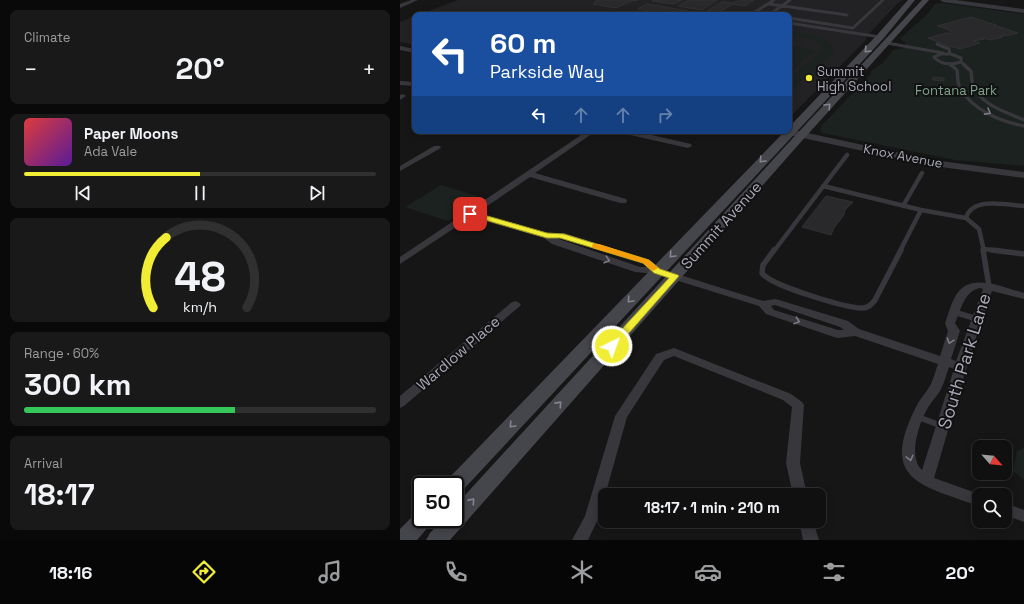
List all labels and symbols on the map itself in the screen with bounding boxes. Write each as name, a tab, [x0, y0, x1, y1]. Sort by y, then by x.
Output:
one-way arrow	[864, 45, 872, 53]
place label: Summit High School	[817, 63, 891, 95]
marker: Summit High School	[804, 73, 814, 83]
park label: Fontana Park	[915, 82, 997, 99]
one-way arrow	[824, 103, 831, 111]
one-way arrow	[984, 107, 991, 114]
street label: Knox Avenue	[862, 140, 944, 172]
one-way arrow	[759, 155, 767, 163]
street label: Summit Avenue	[677, 177, 765, 273]
pin	[453, 197, 487, 231]
one-way arrow	[670, 250, 677, 258]
one-way arrow	[604, 255, 611, 264]
street label: South Park Lane	[932, 290, 996, 432]
one-way arrow	[628, 295, 635, 303]
street label: Wardlow Place	[412, 312, 504, 394]
one-way arrow	[793, 316, 800, 325]
position arrow	[591, 325, 633, 367]
one-way arrow	[947, 337, 955, 344]
one-way arrow	[555, 401, 562, 409]
one-way arrow	[509, 420, 517, 428]
north arrow	[972, 440, 1012, 480]
one-way arrow	[905, 455, 913, 462]
speed limit sign: 50	[412, 476, 464, 528]
one-way arrow	[468, 498, 475, 505]

